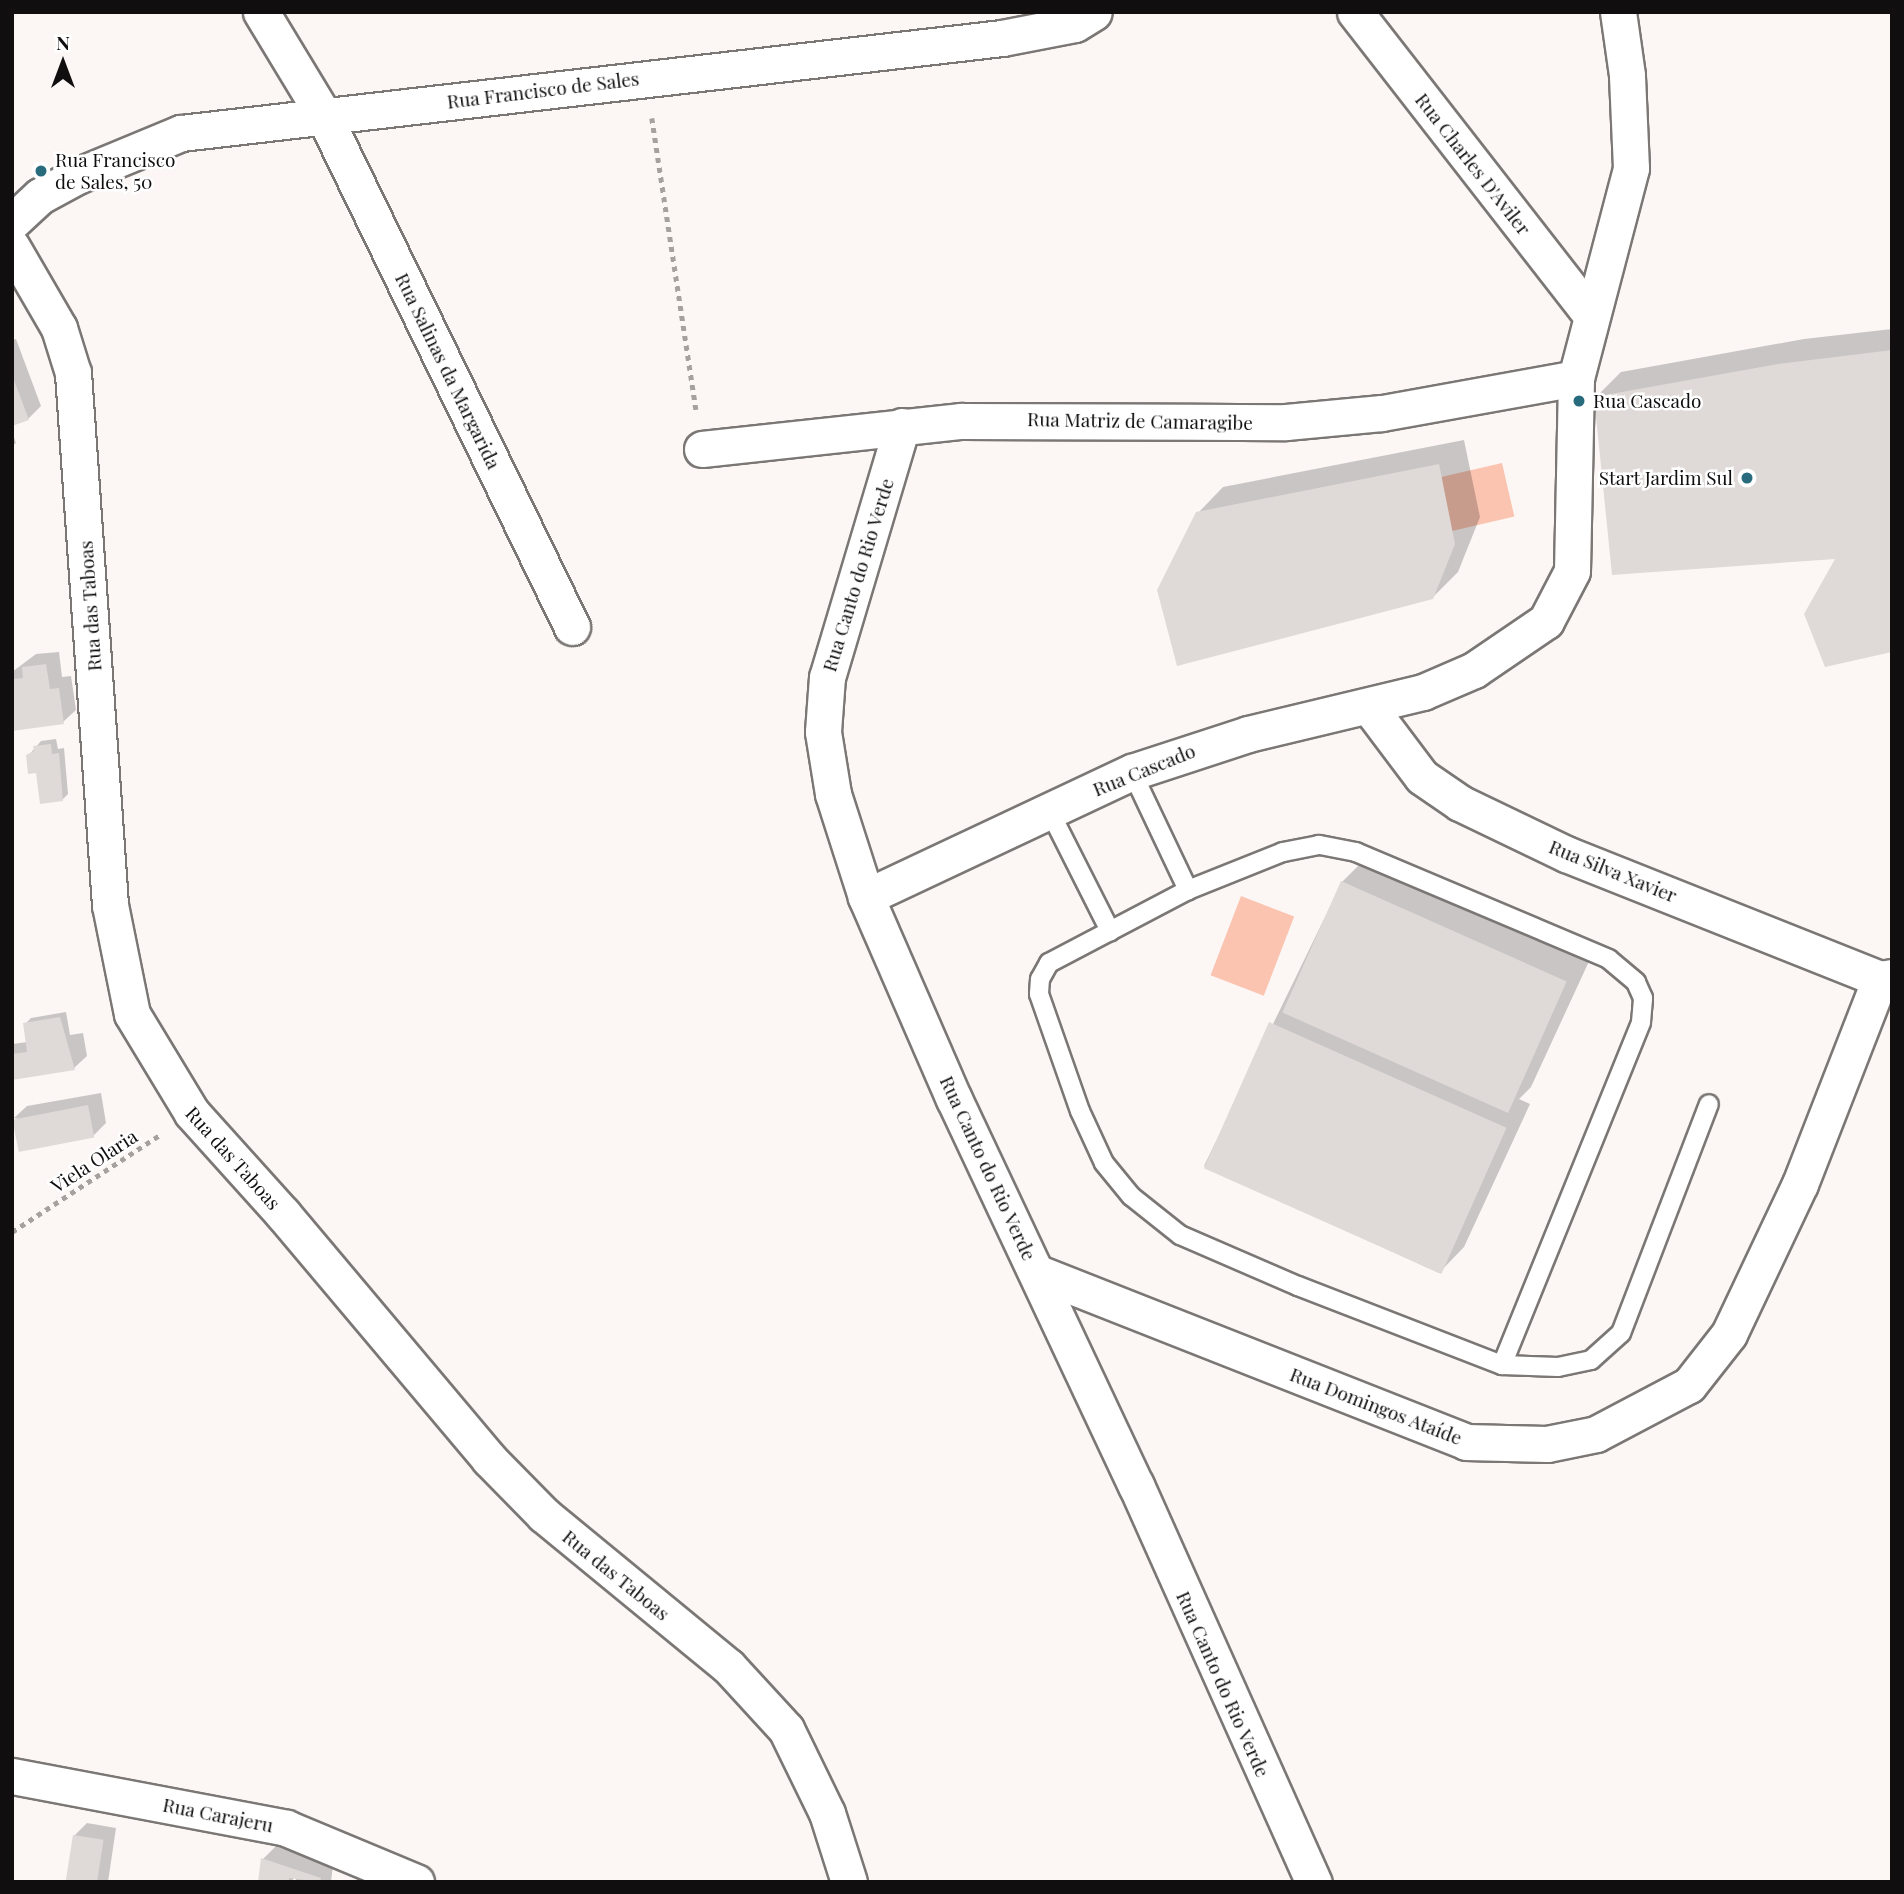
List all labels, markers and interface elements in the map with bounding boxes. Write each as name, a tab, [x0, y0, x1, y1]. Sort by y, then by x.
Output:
north arrow	[28, 28, 98, 98]
text: N	[56, 29, 70, 55]
street label: Rua Francisco de Sales	[445, 67, 641, 113]
street label: Rua Charles D'Aviler	[1410, 88, 1536, 240]
place label: Rua Francisco de Sales, 50	[55, 149, 176, 193]
marker: Rua Francisco de Sales, 50	[33, 163, 49, 179]
street label: Rua Salinas da Margarida	[390, 269, 506, 473]
place label: Rua Cascado	[1593, 390, 1702, 412]
marker: Rua Cascado	[1571, 393, 1587, 409]
street label: Rua Matriz de Camaragibe	[1027, 408, 1253, 434]
place label: Start Jardim Sul	[1598, 467, 1733, 489]
marker: Start Jardim Sul	[1739, 470, 1755, 486]
street label: Rua Canto do Rio Verde	[818, 475, 898, 675]
street label: Rua das Taboas	[74, 540, 106, 672]
street label: Rua Cascado	[1089, 739, 1199, 801]
street label: Rua Silva Xavier	[1545, 835, 1681, 907]
street label: Rua Canto do Rio Verde	[935, 1072, 1041, 1264]
street label: Rua das Taboas	[181, 1102, 285, 1214]
street label: Viela Olaria	[46, 1125, 142, 1197]
street label: Rua Domingos Ataíde	[1286, 1363, 1466, 1449]
street label: Rua das Taboas	[558, 1525, 674, 1625]
street label: Rua Canto do Rio Verde	[1172, 1587, 1274, 1781]
street label: Rua Carajeru	[161, 1793, 275, 1837]

